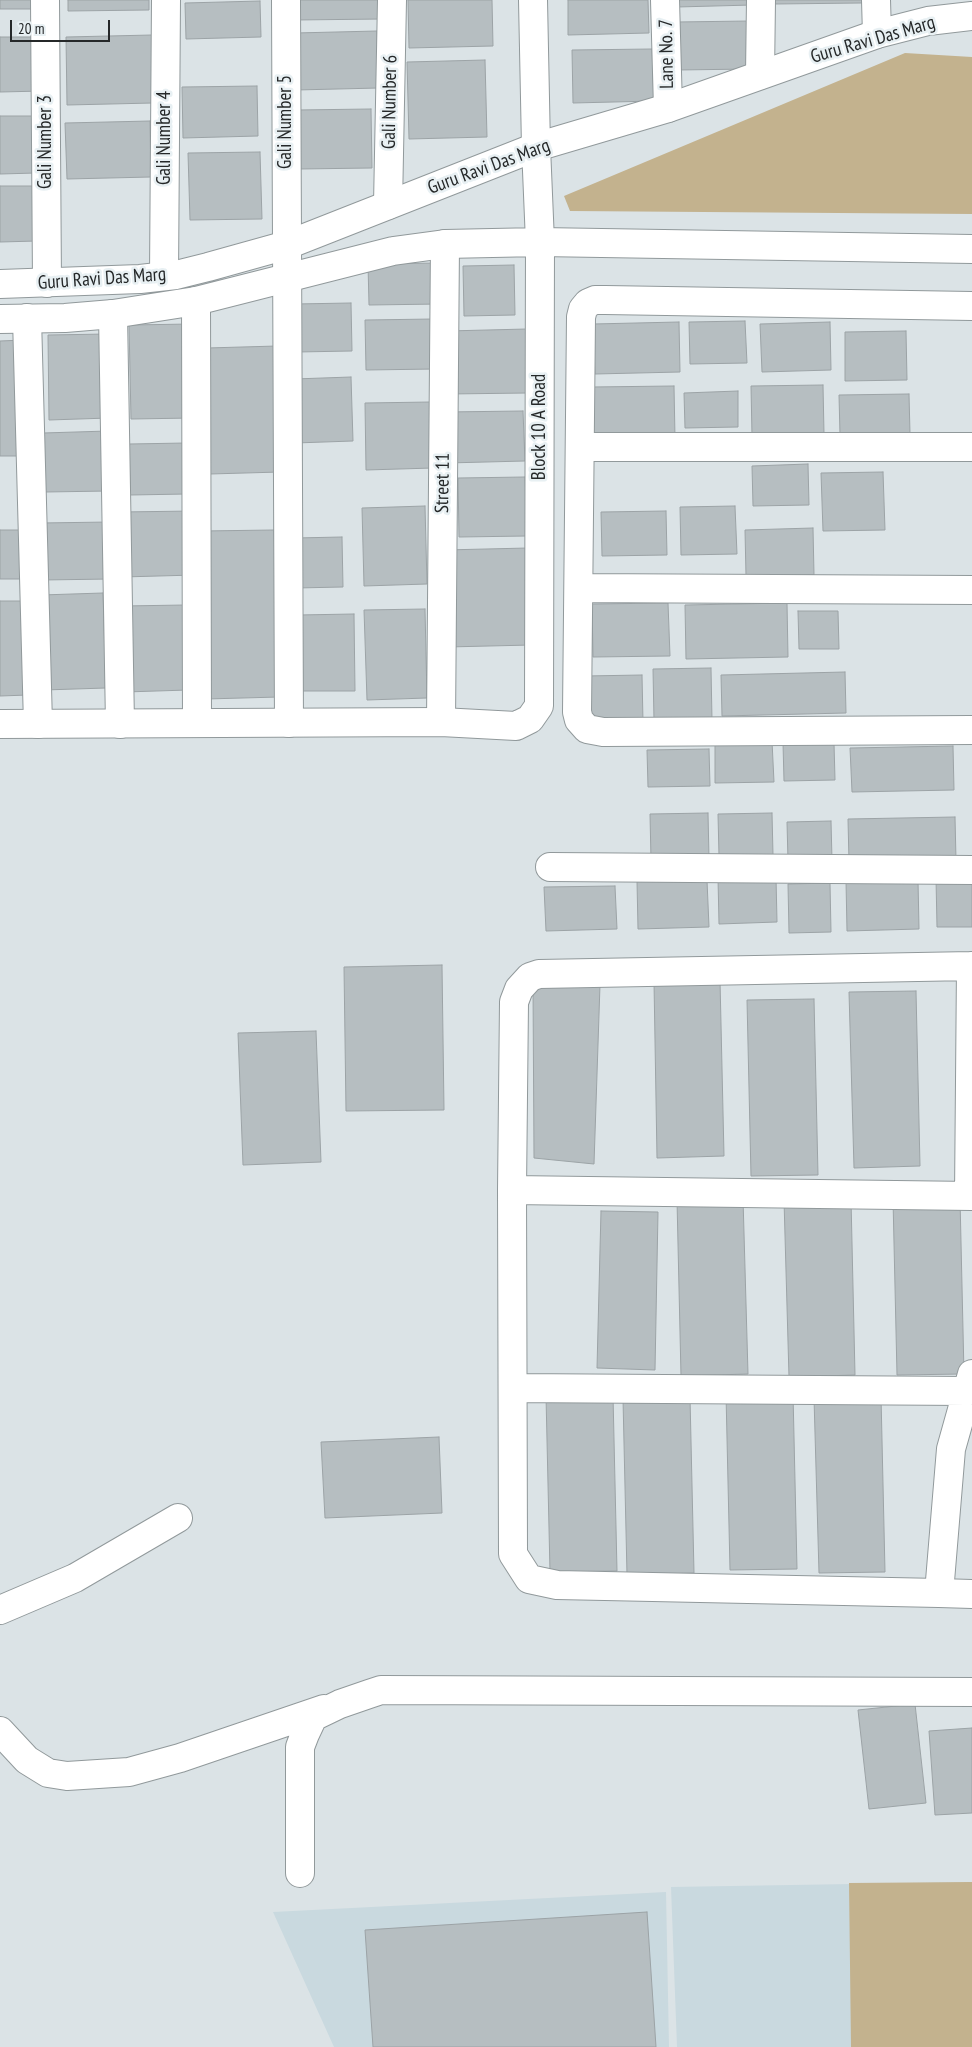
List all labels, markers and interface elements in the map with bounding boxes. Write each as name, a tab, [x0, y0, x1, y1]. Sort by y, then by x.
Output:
scale bar	[12, 10, 112, 42]
street label: Guru Ravi Das Marg	[808, 11, 938, 69]
text: 20 m	[18, 19, 44, 38]
street label: Lane No. 7	[655, 19, 679, 89]
street label: Gali Number 6	[378, 55, 402, 149]
street label: Gali Number 5	[275, 75, 297, 169]
street label: Gali Number 4	[154, 91, 176, 185]
street label: Gali Number 3	[35, 95, 57, 189]
street label: Guru Ravi Das Marg	[425, 134, 553, 200]
street label: Guru Ravi Das Marg	[37, 263, 167, 295]
street label: Block 10 A Road	[529, 374, 551, 480]
street label: Street 11	[431, 453, 455, 513]

